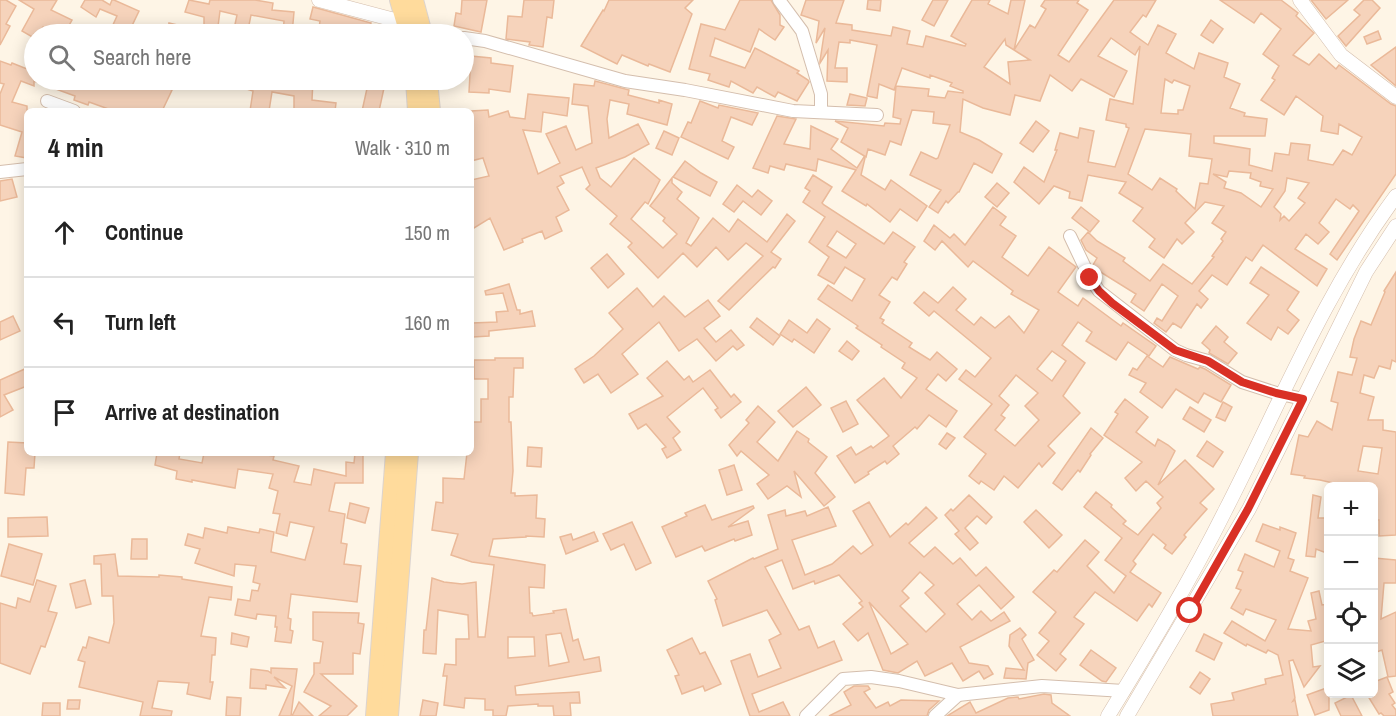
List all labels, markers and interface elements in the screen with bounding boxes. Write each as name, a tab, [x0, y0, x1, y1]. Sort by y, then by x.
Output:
search box	[24, 24, 474, 90]
icon: search	[45, 41, 78, 74]
text: Search here	[93, 42, 191, 72]
text: 4 min	[48, 130, 104, 165]
text: Walk · 310 m	[355, 134, 450, 161]
icon: ahead	[48, 216, 81, 249]
text: Continue	[105, 217, 183, 247]
text: 150 m	[404, 219, 450, 246]
route end	[1076, 264, 1102, 290]
icon: left	[48, 306, 81, 339]
text: Turn left	[105, 307, 176, 337]
text: 160 m	[404, 309, 450, 336]
icon: arrive	[48, 396, 81, 429]
text: Arrive at destination	[105, 397, 279, 427]
map controls	[1324, 482, 1378, 698]
button: +	[1324, 482, 1378, 536]
button: −	[1324, 536, 1378, 590]
button: locate	[1324, 590, 1378, 644]
route start	[1176, 597, 1202, 623]
button: layers	[1324, 644, 1378, 698]

